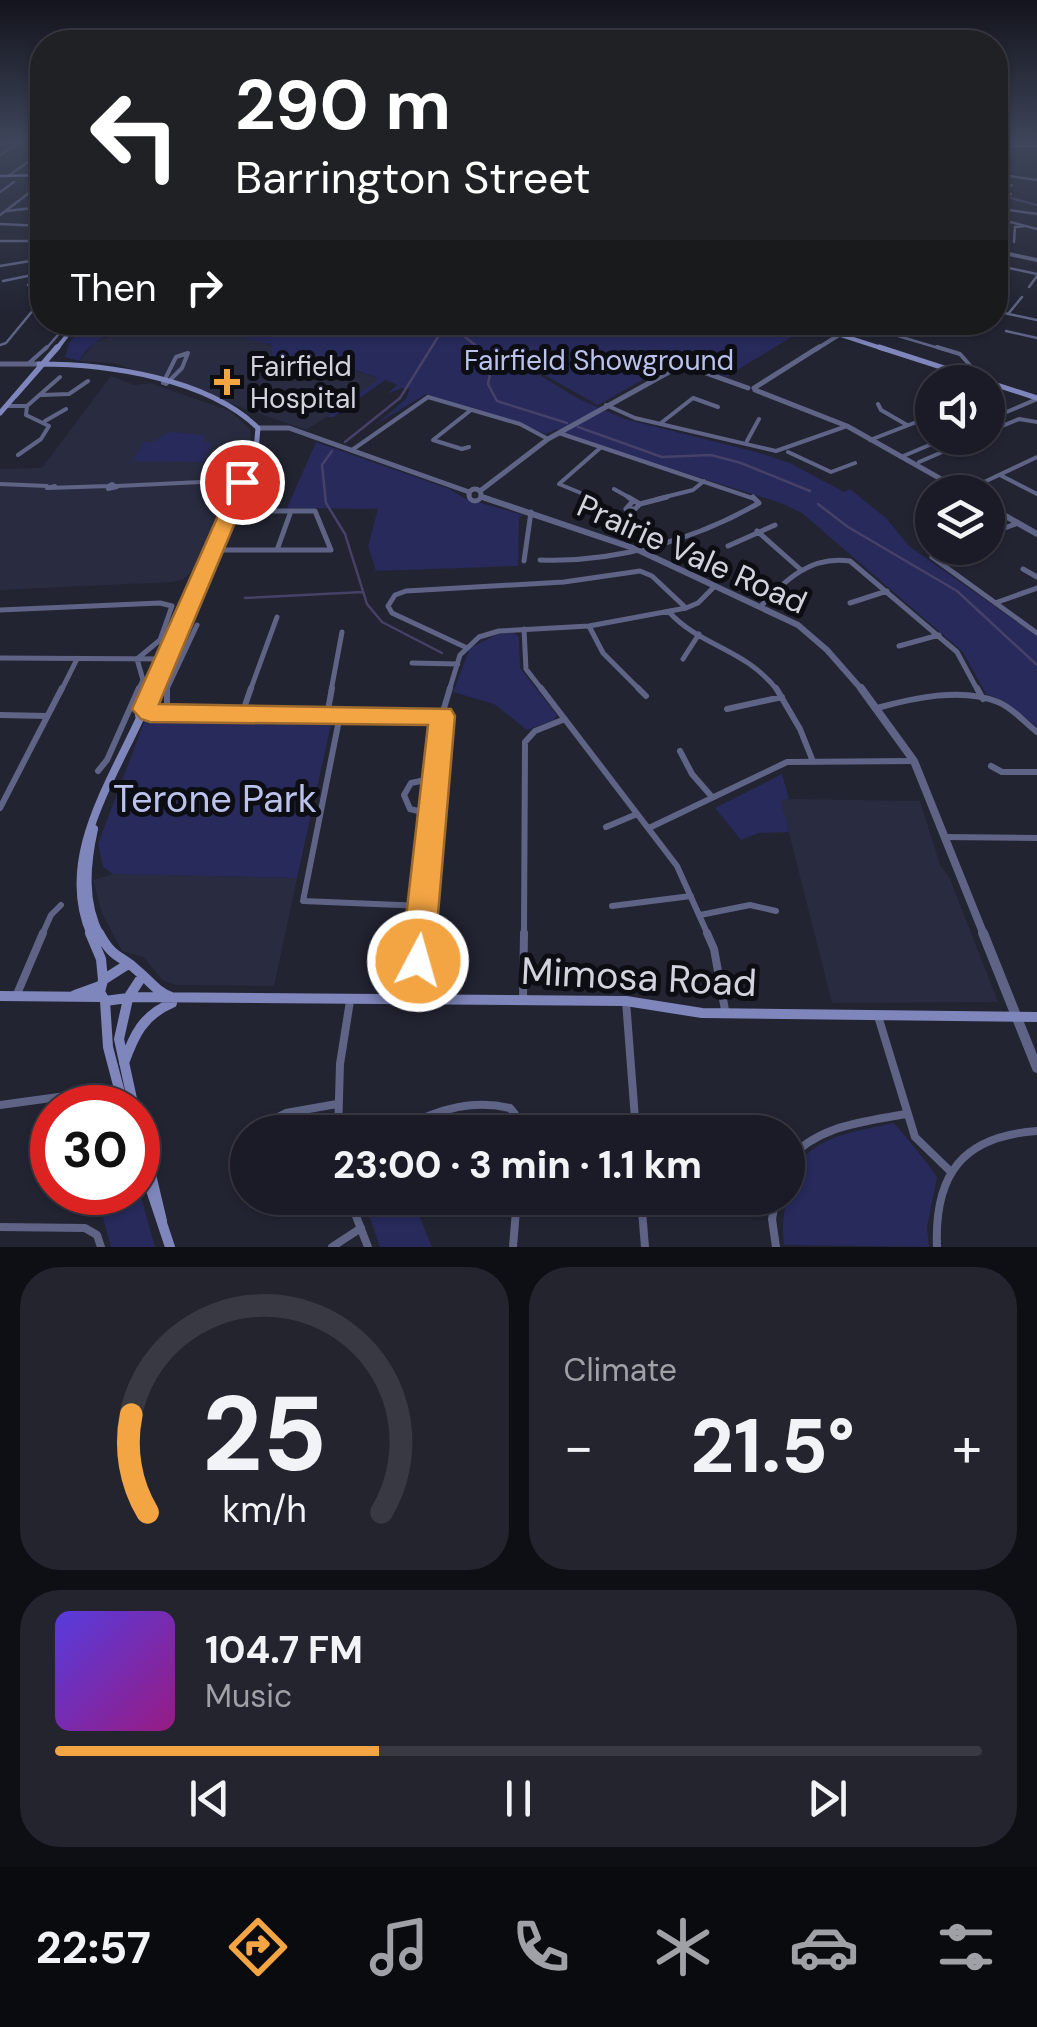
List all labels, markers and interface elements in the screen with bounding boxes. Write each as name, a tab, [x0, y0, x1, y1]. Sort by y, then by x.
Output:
text: 290 m	[235, 60, 451, 151]
icon: left	[70, 70, 200, 200]
text: Barrington Street	[235, 148, 591, 207]
icon: right	[177, 260, 232, 315]
text: Then	[70, 263, 157, 313]
park label: Fairfield Showground	[464, 342, 734, 379]
place label: Fairfield Hospital	[250, 348, 356, 417]
map controls	[915, 365, 1005, 565]
button: sound	[915, 365, 1005, 455]
marker: Fairfield Hospital	[214, 369, 240, 395]
pin	[200, 440, 285, 525]
icon: arrive	[215, 455, 270, 510]
button: layers	[915, 475, 1005, 565]
street label: Prairie Vale Road	[571, 485, 813, 623]
park label: Terone Park	[113, 774, 317, 824]
position arrow	[366, 909, 470, 1013]
street label: Mimosa Road	[520, 946, 758, 1008]
speed limit sign: 30	[30, 1085, 160, 1215]
text: 23:00 · 3 min · 1.1 km	[333, 1140, 702, 1190]
text: Climate	[564, 1349, 677, 1391]
text: 25	[202, 1367, 327, 1502]
text: 21.5°	[691, 1398, 855, 1495]
text: −	[564, 1411, 594, 1483]
text: +	[952, 1411, 982, 1483]
text: km/h	[222, 1487, 306, 1533]
text: 104.7 FM	[205, 1625, 363, 1675]
text: Music	[205, 1675, 292, 1717]
icon: previous	[182, 1771, 237, 1826]
icon: pause	[491, 1771, 546, 1826]
icon: next	[800, 1771, 855, 1826]
icon: directions	[223, 1912, 293, 1982]
icon: music	[364, 1912, 434, 1982]
icon: phone	[506, 1912, 576, 1982]
icon: climate	[648, 1912, 718, 1982]
icon: car	[789, 1912, 859, 1982]
icon: filters	[931, 1912, 1001, 1982]
text: 22:57	[36, 1918, 151, 1977]

